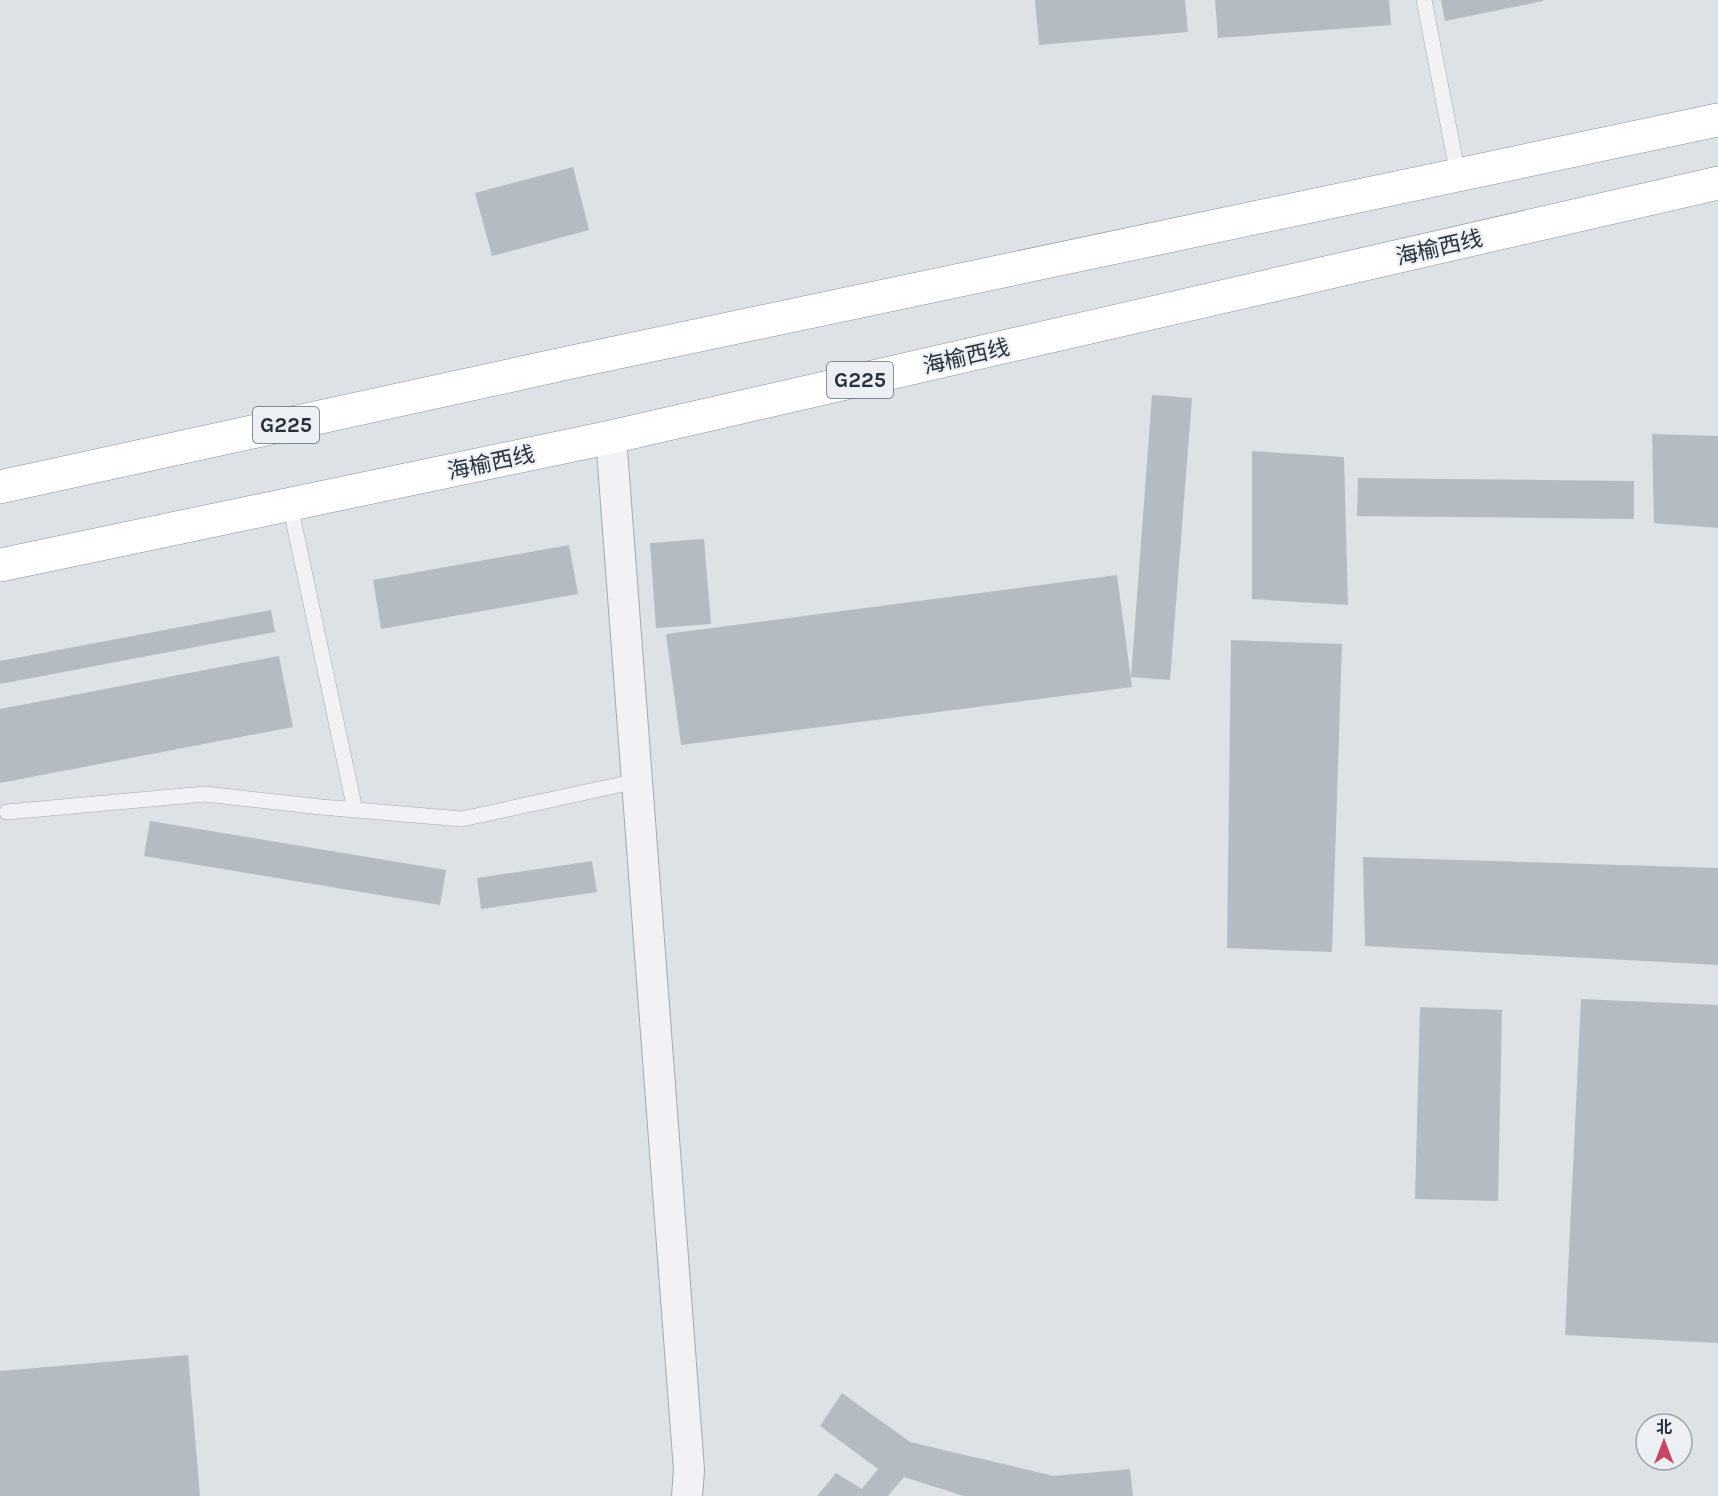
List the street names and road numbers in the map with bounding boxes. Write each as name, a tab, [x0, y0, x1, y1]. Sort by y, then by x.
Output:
street label: 海榆西线	[1393, 225, 1485, 271]
street label: 海榆西线	[920, 334, 1012, 380]
road number: G225	[827, 362, 893, 398]
road number: G225	[253, 407, 319, 443]
street label: 海榆西线	[445, 441, 537, 485]

